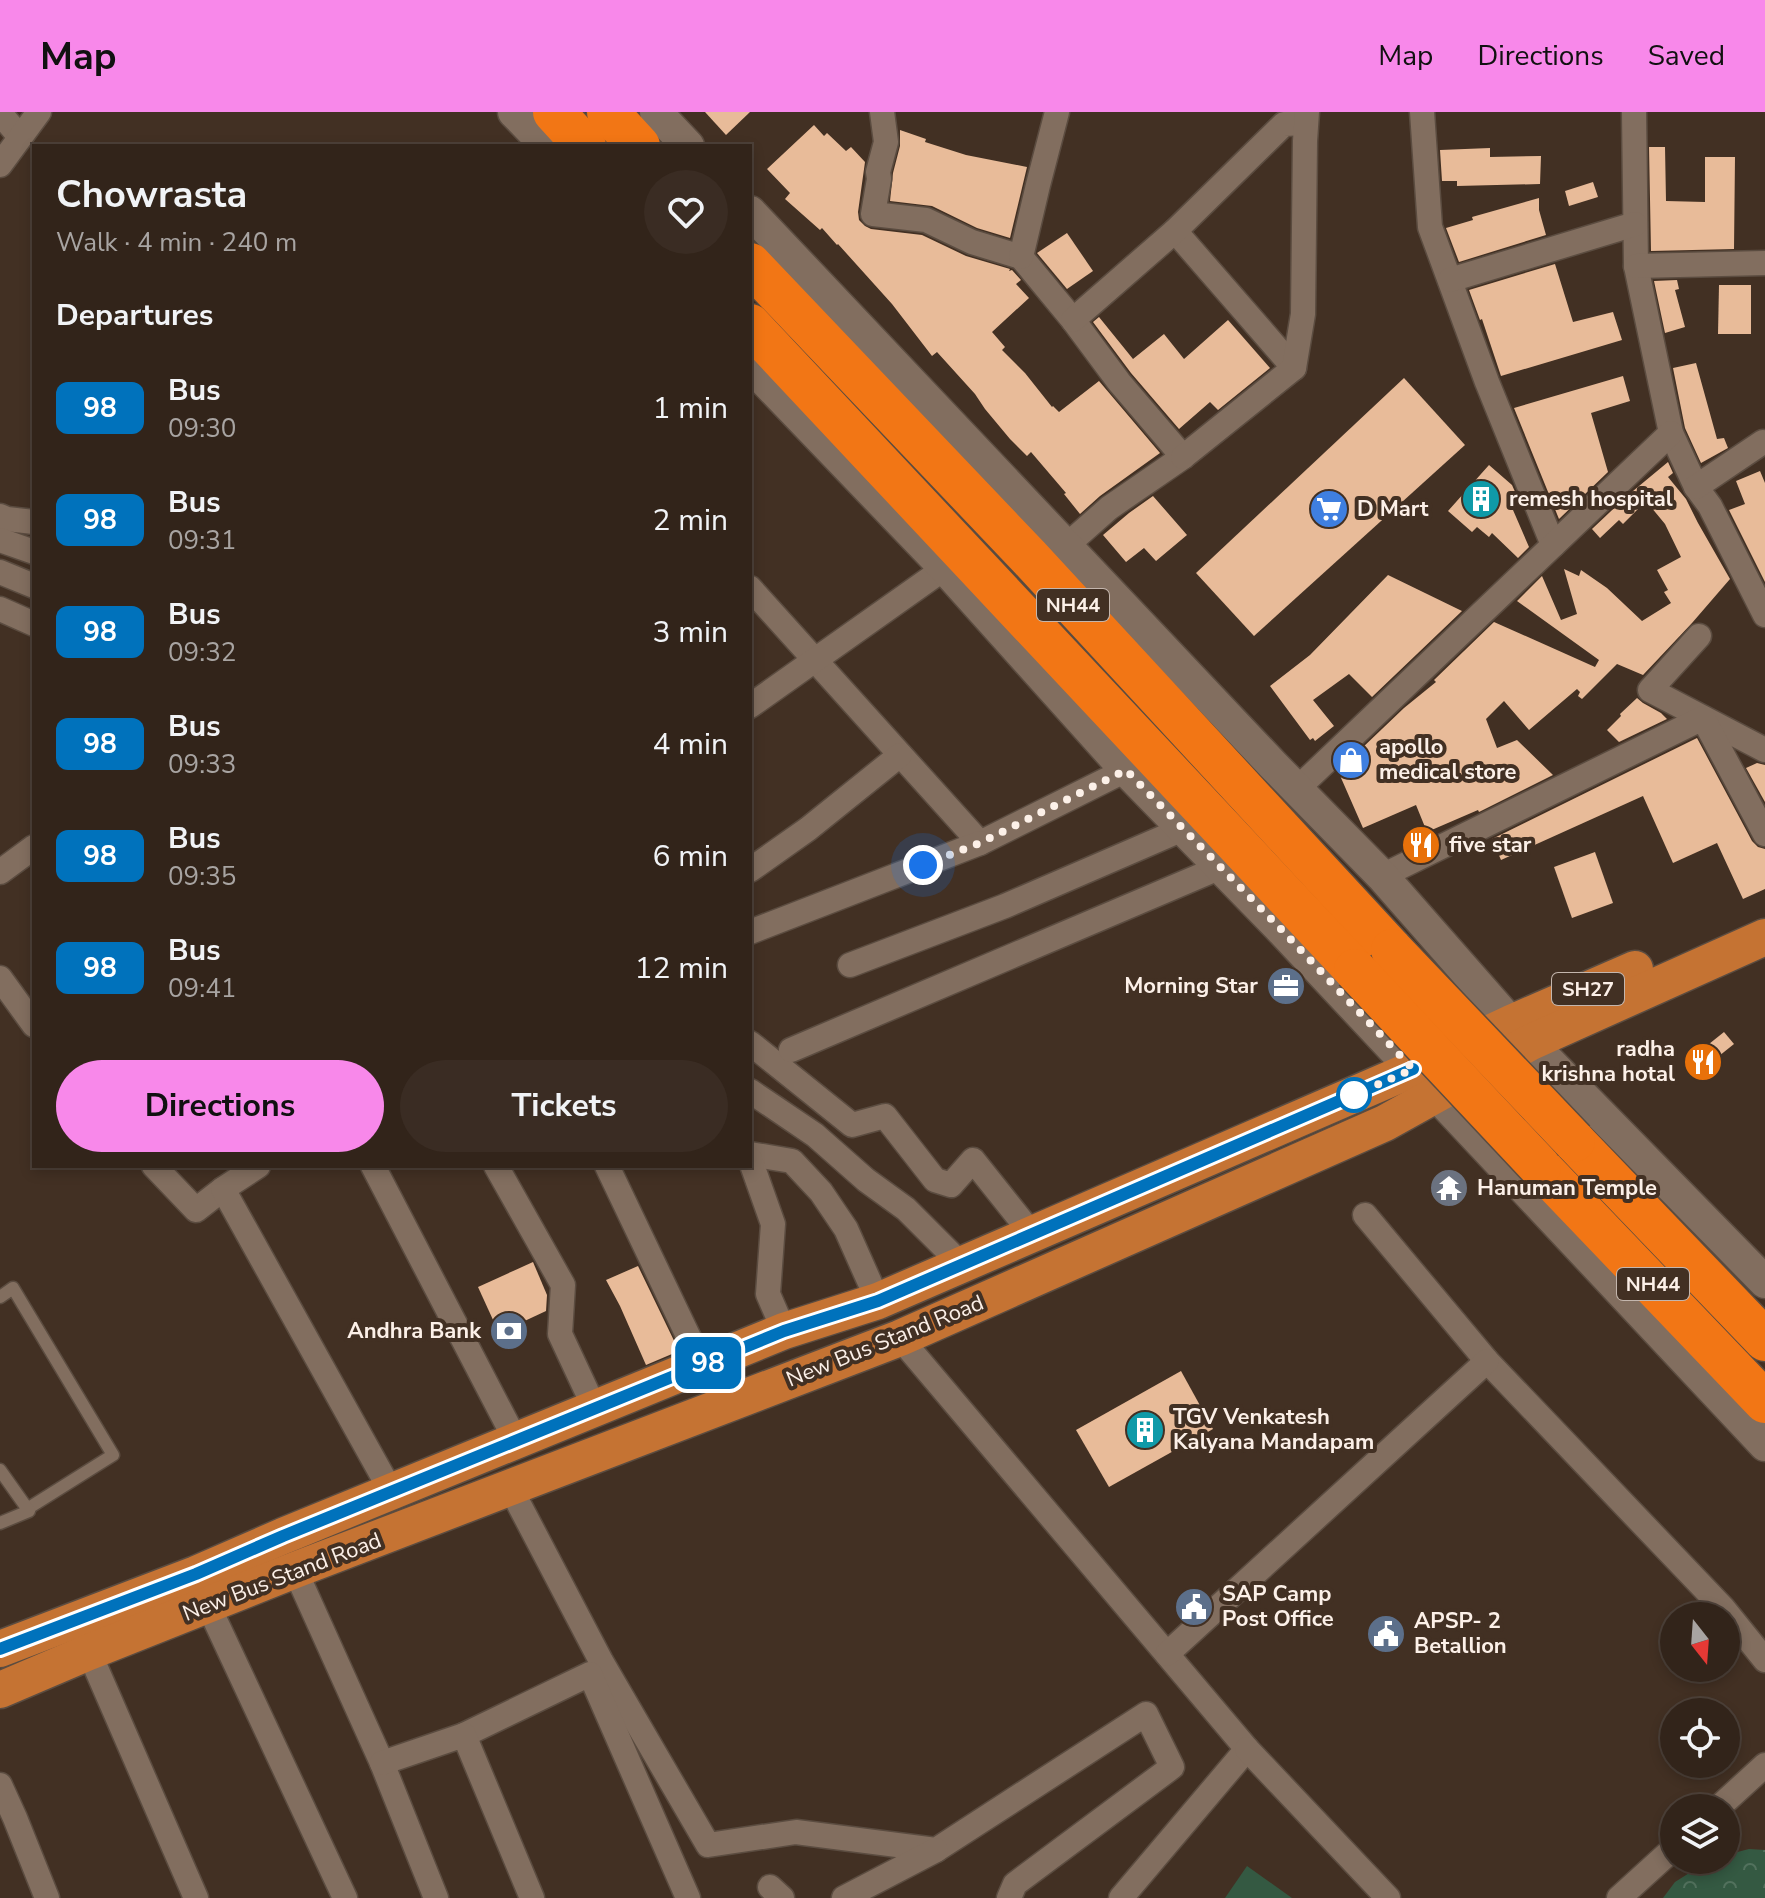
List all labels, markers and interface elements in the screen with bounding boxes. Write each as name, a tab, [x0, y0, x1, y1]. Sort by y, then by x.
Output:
text: Map	[40, 31, 117, 82]
text: Map	[1378, 37, 1433, 75]
text: Directions	[1477, 37, 1604, 75]
text: Saved	[1648, 37, 1725, 75]
text: Chowrasta	[56, 169, 247, 220]
button: heart	[644, 170, 728, 254]
text: Walk · 4 min · 240 m	[56, 225, 297, 260]
text: Departures	[56, 295, 213, 336]
text: Bus	[168, 370, 221, 411]
text: 1 min	[653, 388, 728, 429]
text: 98	[83, 389, 117, 427]
text: 09:30	[168, 411, 236, 446]
building icon: remesh hospital	[1460, 478, 1502, 520]
text: Bus	[168, 482, 221, 523]
place label: remesh hospital	[1509, 484, 1673, 514]
supermarket icon: D Mart	[1308, 488, 1350, 530]
place label: D Mart	[1357, 494, 1429, 524]
text: 2 min	[653, 500, 728, 541]
text: 98	[83, 501, 117, 539]
text: 09:31	[168, 523, 236, 558]
road number: NH44	[1037, 589, 1109, 621]
text: Bus	[168, 594, 221, 635]
text: 3 min	[653, 612, 728, 653]
text: 98	[83, 613, 117, 651]
text: 09:32	[168, 635, 236, 670]
text: Bus	[168, 706, 221, 747]
text: 4 min	[653, 724, 728, 765]
text: 98	[83, 725, 117, 763]
place label: apollo medical store	[1379, 732, 1516, 787]
shop icon: apollo medical store	[1330, 739, 1372, 781]
text: 09:33	[168, 747, 236, 782]
text: Bus	[168, 818, 221, 859]
restaurant icon: five star	[1400, 824, 1442, 866]
place label: five star	[1449, 830, 1532, 860]
text: 6 min	[653, 836, 728, 877]
text: 98	[83, 837, 117, 875]
your location	[903, 845, 943, 885]
text: 09:35	[168, 859, 236, 894]
text: Bus	[168, 930, 221, 971]
text: 12 min	[635, 948, 728, 989]
text: 98	[83, 949, 117, 987]
office icon: Morning Star	[1265, 965, 1307, 1007]
text: 09:41	[168, 971, 236, 1006]
place label: Morning Star	[1124, 971, 1258, 1001]
road number: SH27	[1552, 973, 1624, 1005]
place label: radha krishna hotal	[1542, 1034, 1675, 1089]
restaurant icon: radha krishna hotal	[1682, 1041, 1724, 1083]
button: Directions	[56, 1060, 384, 1152]
button: Tickets	[400, 1060, 728, 1152]
unlabelled marker	[1337, 1078, 1371, 1112]
temple icon: Hanuman Temple	[1428, 1167, 1470, 1209]
place label: Hanuman Temple	[1477, 1173, 1657, 1203]
road number: NH44	[1617, 1268, 1689, 1300]
street label: New Bus Stand Road	[782, 1288, 988, 1394]
bank icon: Andhra Bank	[488, 1310, 530, 1352]
place label: Andhra Bank	[347, 1316, 482, 1346]
line badge: 98	[672, 1337, 744, 1389]
text: 98	[691, 1344, 725, 1382]
place label: TGV Venkatesh Kalyana Mandapam	[1173, 1402, 1374, 1457]
building icon: TGV Venkatesh Kalyana Mandapam	[1124, 1409, 1166, 1451]
street label: New Bus Stand Road	[178, 1525, 386, 1629]
place label: SAP Camp Post Office	[1222, 1579, 1334, 1634]
public building icon: SAP Camp Post Office	[1173, 1586, 1215, 1628]
north arrow	[1660, 1602, 1740, 1682]
map controls	[1660, 1602, 1740, 1874]
place label: APSP- 2 Betallion	[1414, 1606, 1507, 1661]
public building icon: APSP- 2 Betallion	[1365, 1613, 1407, 1655]
button: locate	[1660, 1698, 1740, 1778]
button: layers	[1660, 1794, 1740, 1874]

